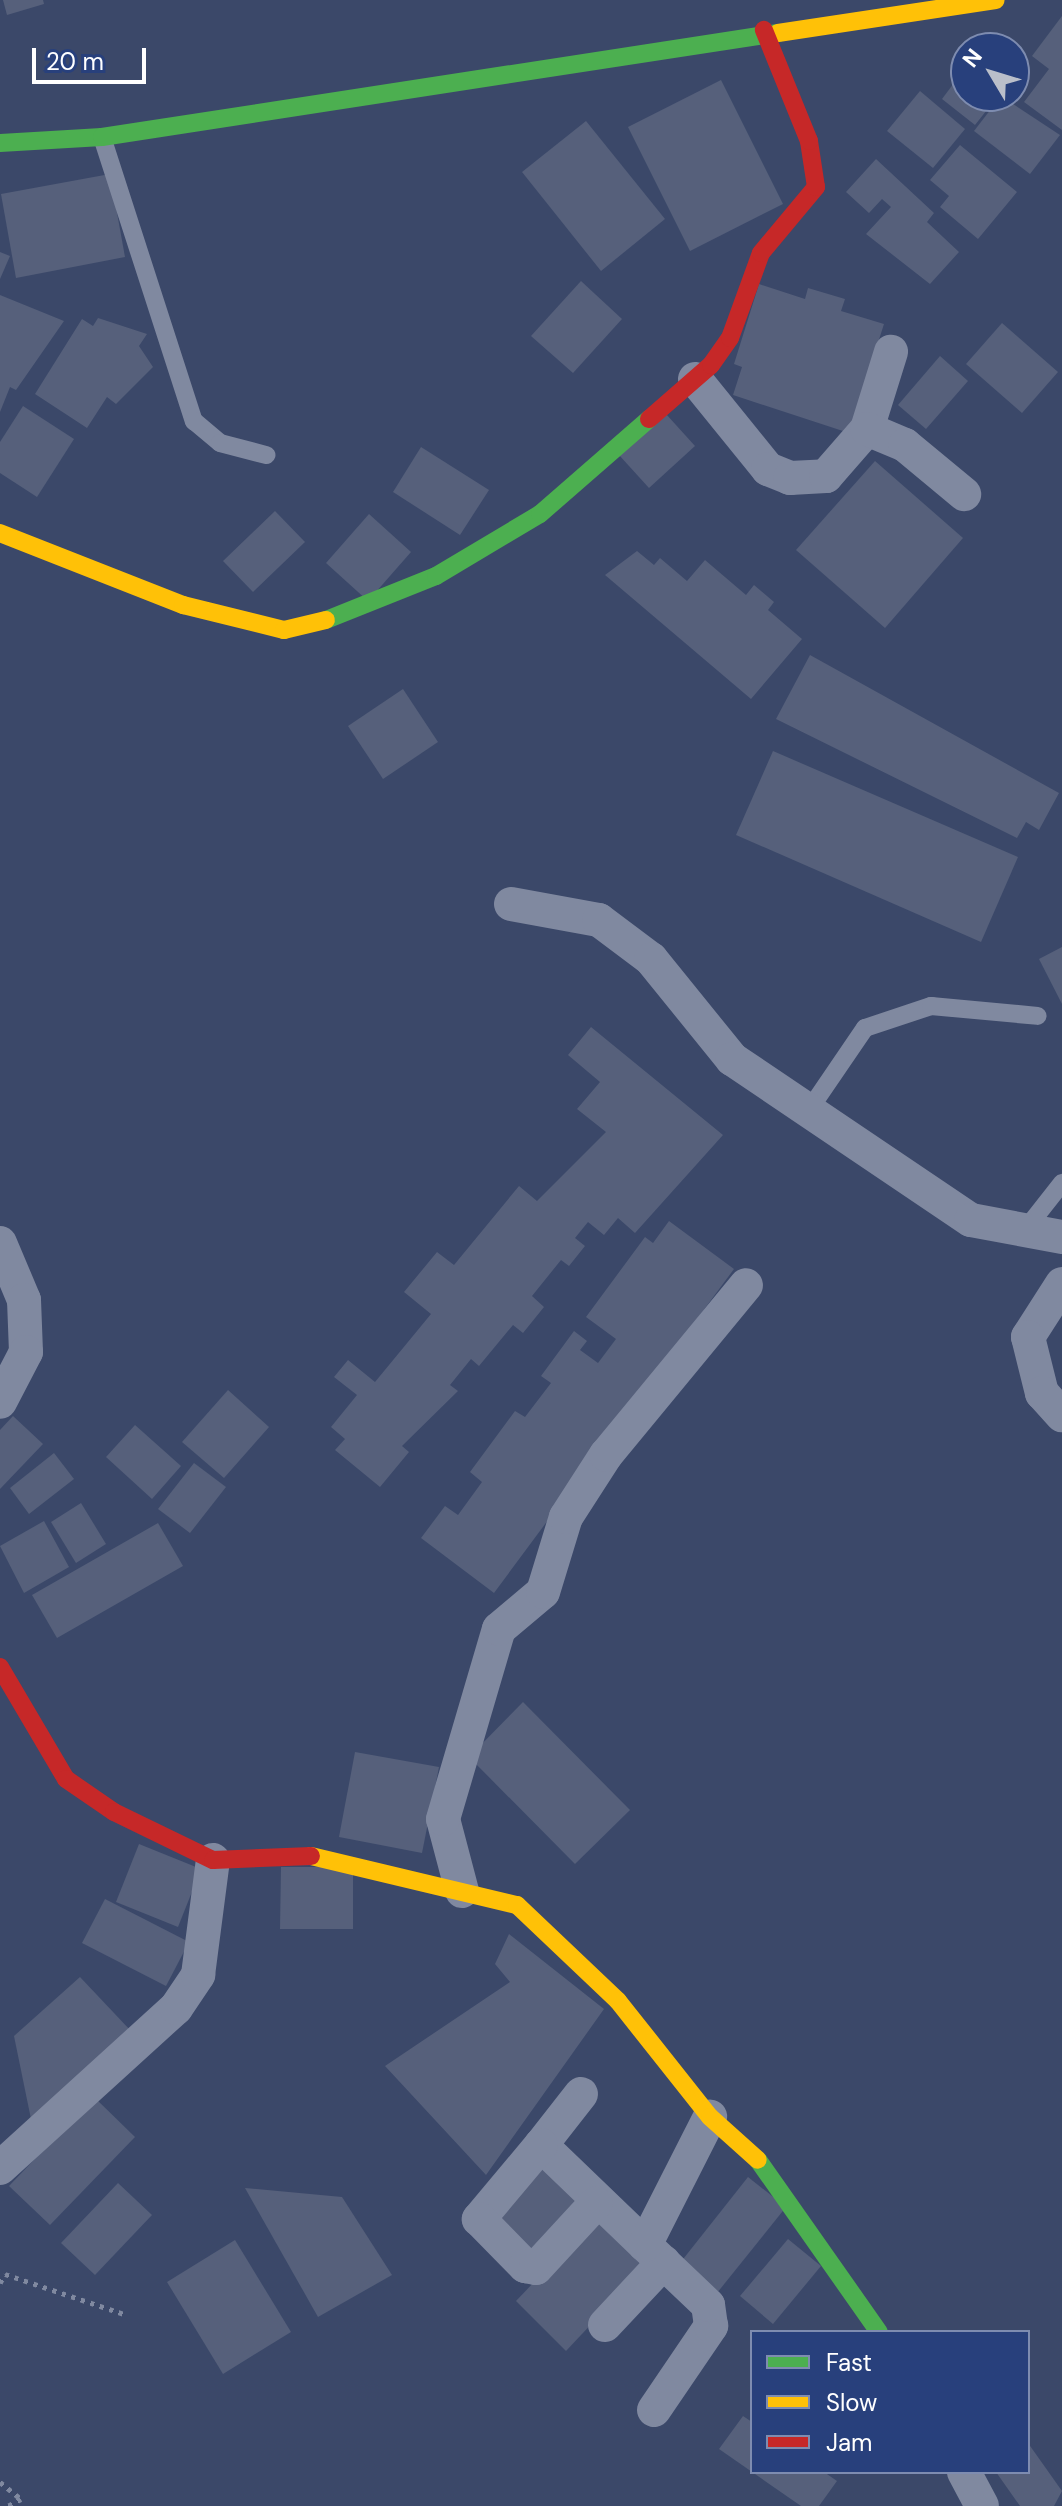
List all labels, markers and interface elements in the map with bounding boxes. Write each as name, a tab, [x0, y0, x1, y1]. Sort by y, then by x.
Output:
scale bar	[36, 32, 150, 82]
north arrow	[950, 32, 1030, 112]
text: N	[956, 43, 989, 73]
text: 20 m	[46, 46, 104, 77]
legend	[750, 2330, 1030, 2474]
text: Fast	[826, 2347, 872, 2378]
text: Slow	[826, 2387, 877, 2418]
text: Jam	[826, 2427, 872, 2458]

